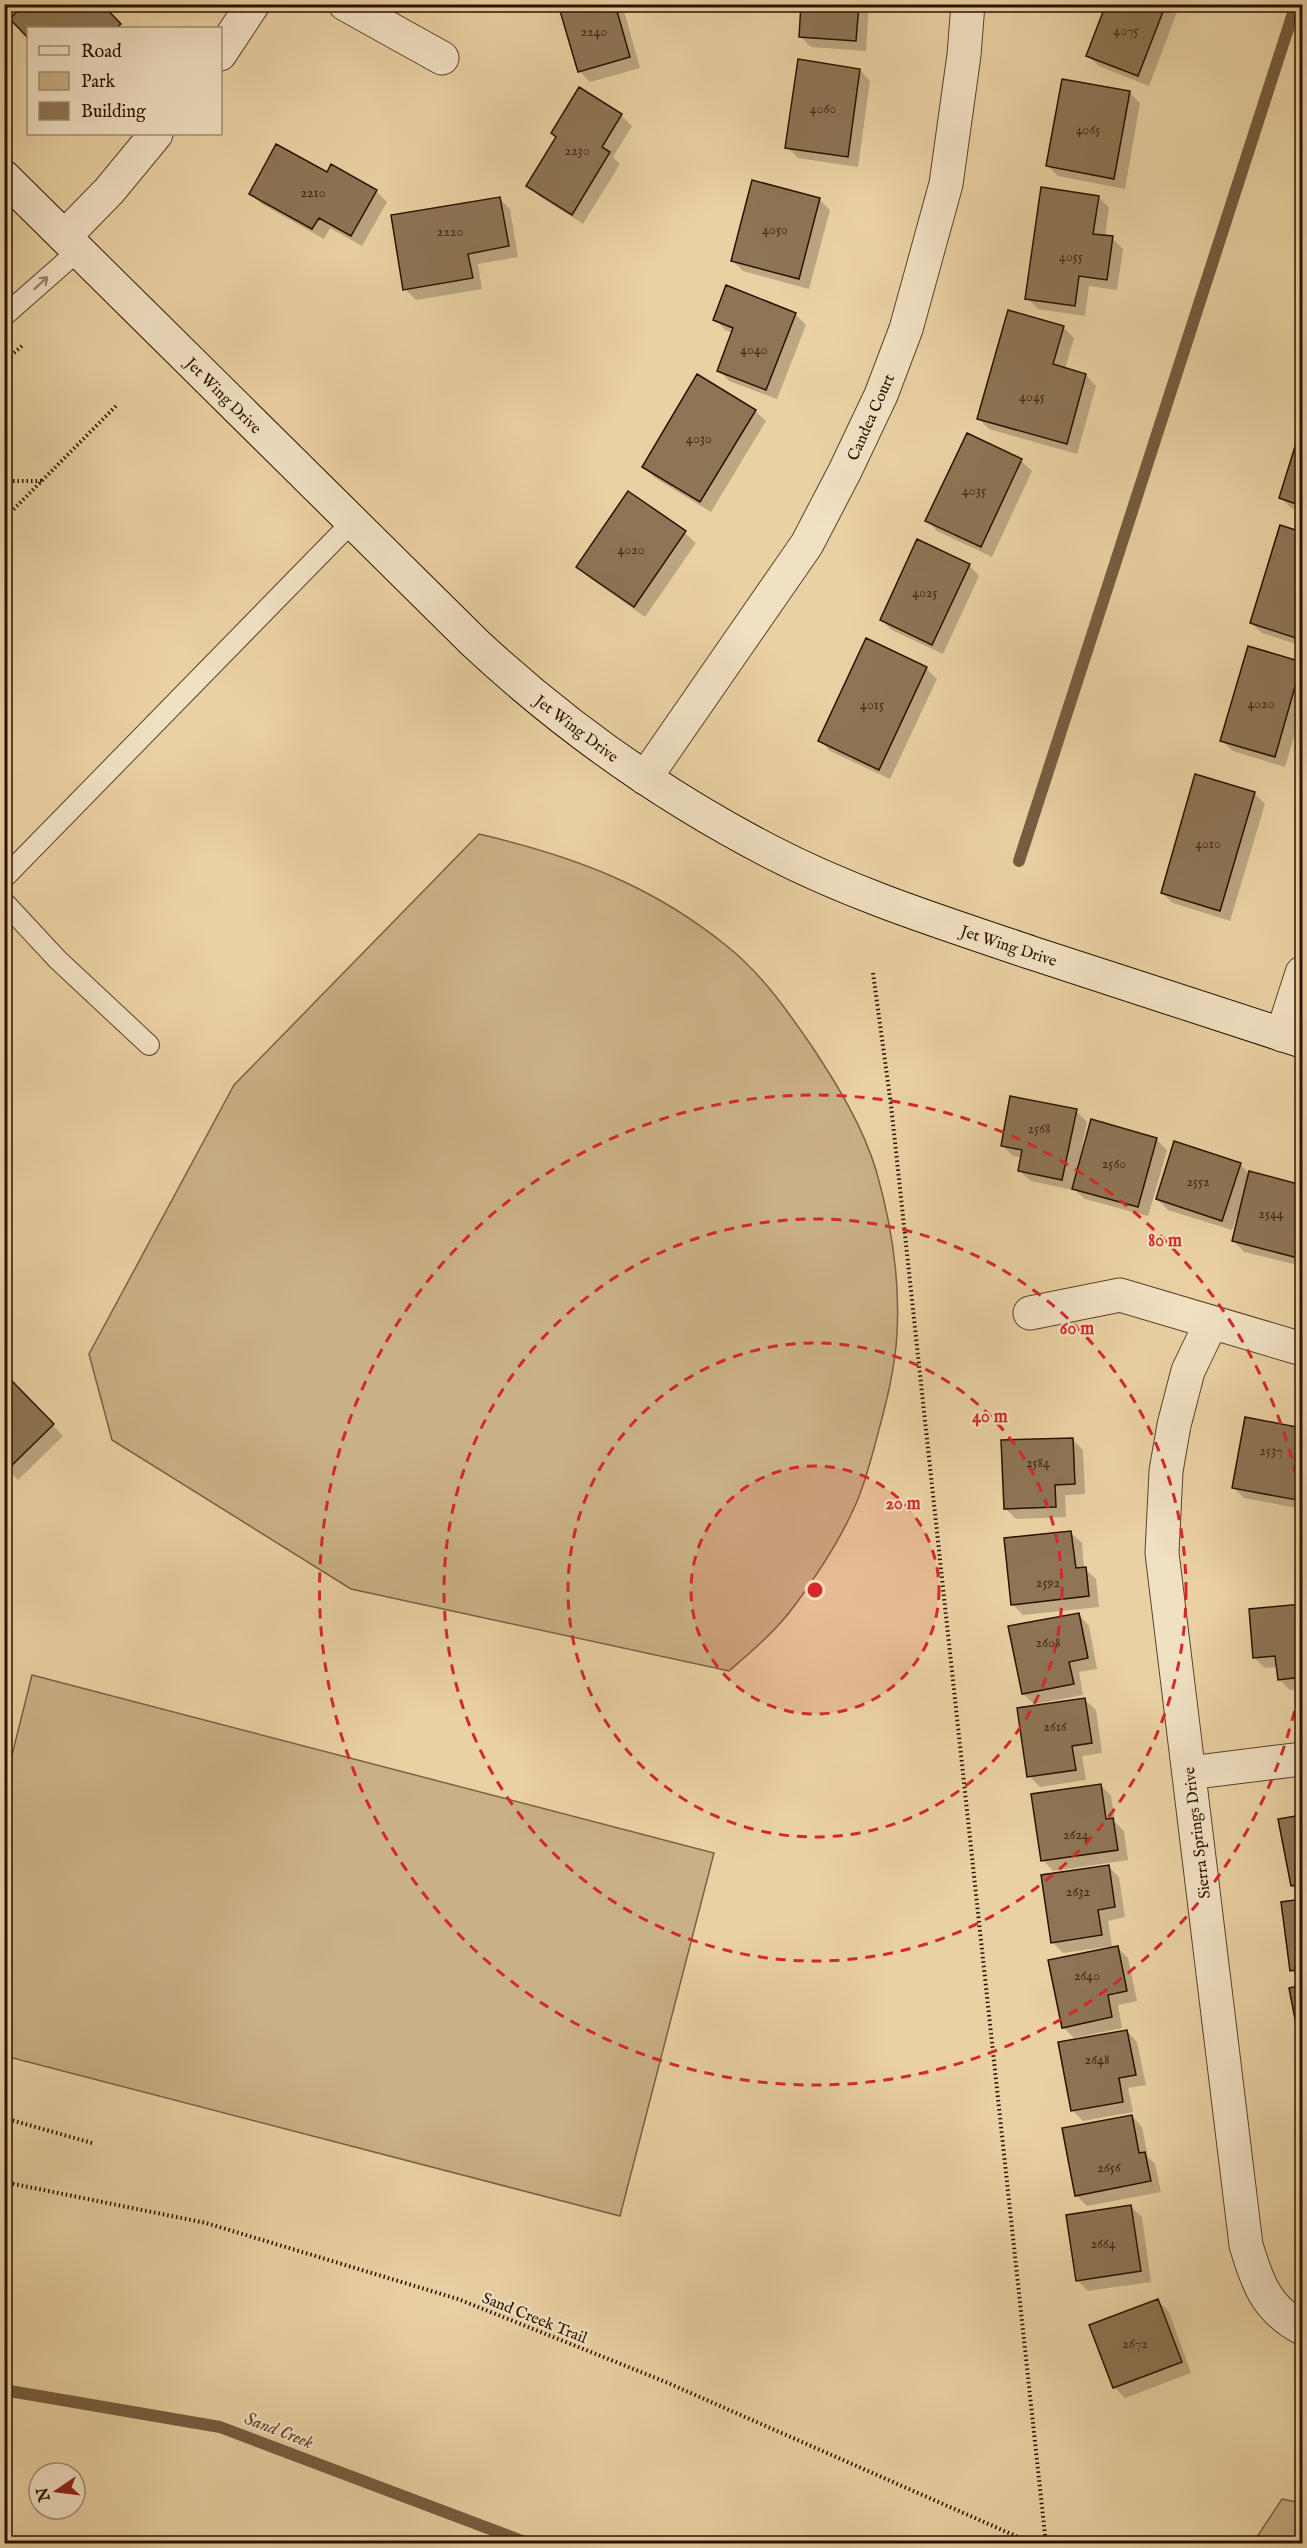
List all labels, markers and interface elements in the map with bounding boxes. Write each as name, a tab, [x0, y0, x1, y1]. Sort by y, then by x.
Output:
house number: 4075	[1113, 22, 1139, 40]
house number: 2240	[581, 23, 608, 41]
legend	[27, 27, 222, 135]
text: Road	[81, 41, 122, 64]
text: Park	[81, 71, 116, 94]
house number: 4060	[810, 100, 836, 118]
text: Building	[81, 101, 146, 124]
house number: 4065	[1076, 121, 1100, 139]
house number: 2230	[564, 142, 590, 160]
house number: 2210	[300, 184, 326, 202]
house number: 4050	[762, 221, 788, 239]
house number: 2220	[437, 223, 463, 241]
house number: 4055	[1059, 248, 1083, 266]
one-way arrow	[34, 276, 49, 290]
house number: 4040	[740, 341, 768, 359]
street label: Jet Wing Drive	[179, 353, 265, 439]
street label: Candea Court	[844, 371, 900, 464]
house number: 4045	[1019, 388, 1045, 406]
house number: 4030	[686, 430, 712, 448]
house number: 4035	[962, 482, 986, 500]
house number: 4020	[617, 541, 645, 559]
house number: 4025	[912, 584, 938, 602]
street label: Jet Wing Drive	[528, 690, 622, 768]
house number: 4020	[1247, 695, 1275, 713]
house number: 4015	[860, 696, 884, 714]
house number: 4010	[1195, 835, 1221, 853]
street label: Jet Wing Drive	[956, 921, 1059, 972]
house number: 2568	[1028, 1120, 1050, 1138]
house number: 2560	[1102, 1155, 1126, 1173]
house number: 2552	[1186, 1173, 1210, 1191]
house number: 2544	[1258, 1205, 1284, 1223]
text: 80 m	[1148, 1230, 1182, 1253]
text: 60 m	[1060, 1318, 1094, 1341]
text: 40 m	[972, 1406, 1008, 1429]
house number: 2537	[1259, 1442, 1283, 1460]
house number: 2584	[1026, 1454, 1050, 1472]
text: 20 m	[885, 1493, 921, 1516]
house number: 2592	[1036, 1574, 1061, 1592]
centre of rings	[805, 1580, 825, 1600]
house number: 2608	[1036, 1634, 1060, 1652]
house number: 2616	[1043, 1718, 1068, 1736]
street label: Sierra Springs Drive	[1180, 1766, 1216, 1900]
house number: 2624	[1063, 1826, 1089, 1844]
house number: 2632	[1066, 1883, 1091, 1901]
house number: 2640	[1074, 1967, 1100, 1985]
house number: 2648	[1085, 2051, 1109, 2069]
house number: 2656	[1097, 2159, 1122, 2177]
house number: 2664	[1090, 2235, 1116, 2253]
street label: Sand Creek Trail	[479, 2289, 590, 2349]
house number: 2672	[1122, 2335, 1148, 2353]
water label: Sand Creek	[241, 2408, 316, 2455]
north arrow	[27, 2461, 87, 2521]
text: N	[33, 2485, 56, 2504]

